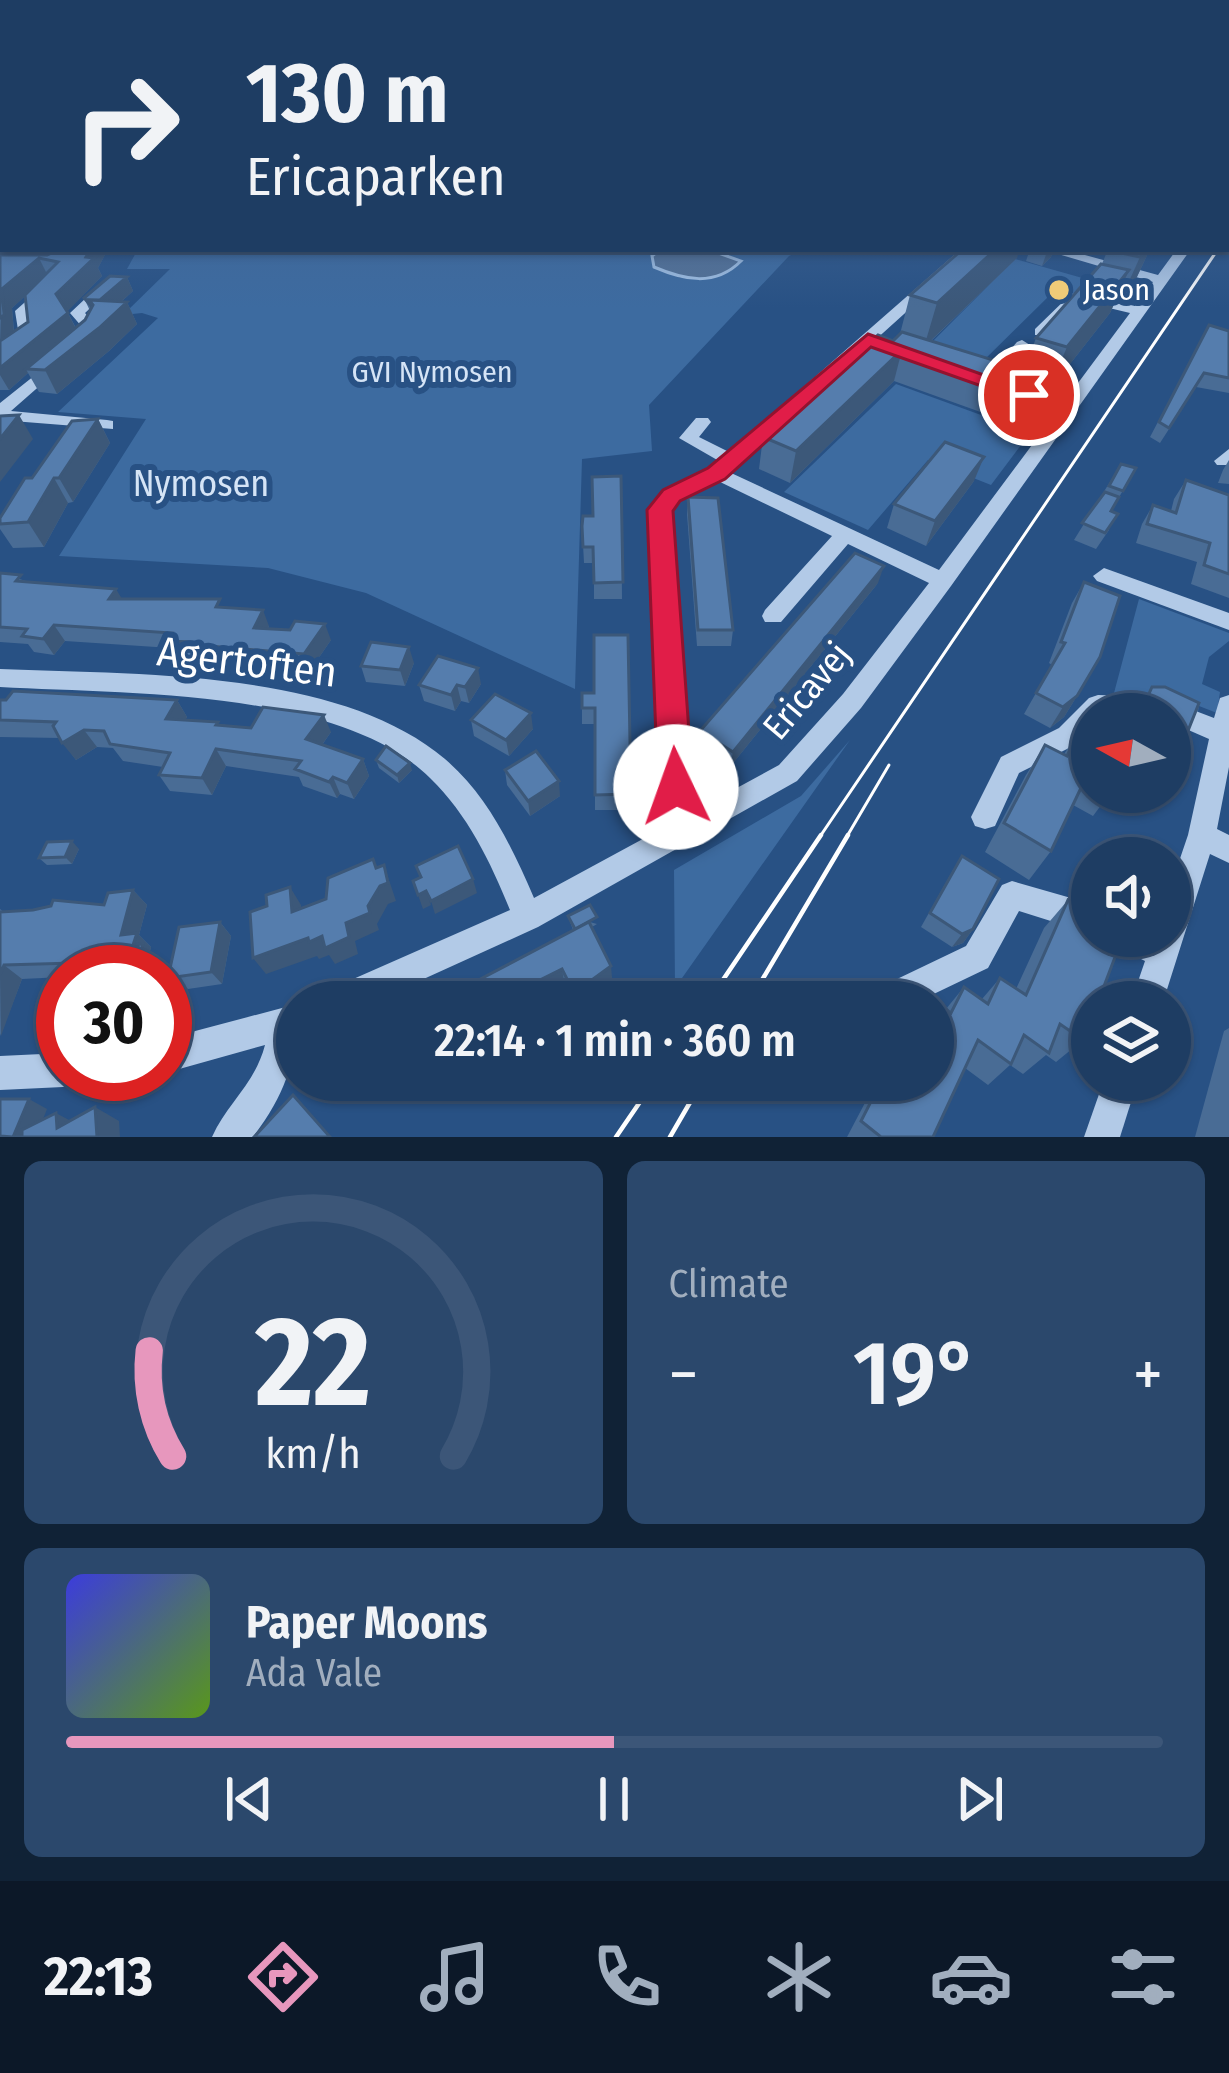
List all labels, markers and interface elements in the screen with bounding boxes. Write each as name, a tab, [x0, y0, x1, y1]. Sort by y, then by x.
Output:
text: 130 m	[246, 43, 449, 144]
icon: right	[48, 48, 204, 204]
text: Ericaparken	[246, 145, 506, 209]
place label: Jason	[1083, 272, 1150, 308]
marker: Jason	[1046, 277, 1072, 303]
pin	[978, 344, 1080, 446]
park label: GVI Nymosen	[351, 354, 513, 390]
icon: arrive	[996, 362, 1062, 428]
park label: Nymosen	[133, 462, 269, 506]
street label: Agertoften	[154, 626, 340, 698]
street label: Ericavej	[754, 634, 860, 748]
north arrow	[1071, 693, 1191, 813]
map controls	[1071, 693, 1191, 1101]
position arrow	[613, 724, 739, 850]
button: sound	[1071, 837, 1191, 957]
speed limit sign: 30	[36, 945, 192, 1101]
button: layers	[1071, 981, 1191, 1101]
text: 22:14 · 1 min · 360 m	[434, 1014, 796, 1068]
text: Climate	[669, 1261, 789, 1307]
text: 22	[254, 1288, 371, 1438]
text: 19°	[853, 1320, 978, 1428]
text: −	[669, 1335, 698, 1414]
text: +	[1133, 1335, 1163, 1414]
text: km/h	[265, 1427, 361, 1478]
text: Paper Moons	[246, 1596, 488, 1650]
text: Ada Vale	[246, 1650, 382, 1696]
icon: previous	[216, 1766, 282, 1832]
icon: pause	[581, 1766, 647, 1832]
icon: next	[947, 1766, 1013, 1832]
icon: directions	[241, 1935, 325, 2019]
icon: music	[413, 1935, 497, 2019]
icon: phone	[585, 1935, 669, 2019]
icon: climate	[757, 1935, 841, 2019]
icon: car	[929, 1935, 1013, 2019]
icon: filters	[1101, 1935, 1185, 2019]
text: 22:13	[44, 1945, 153, 2009]

